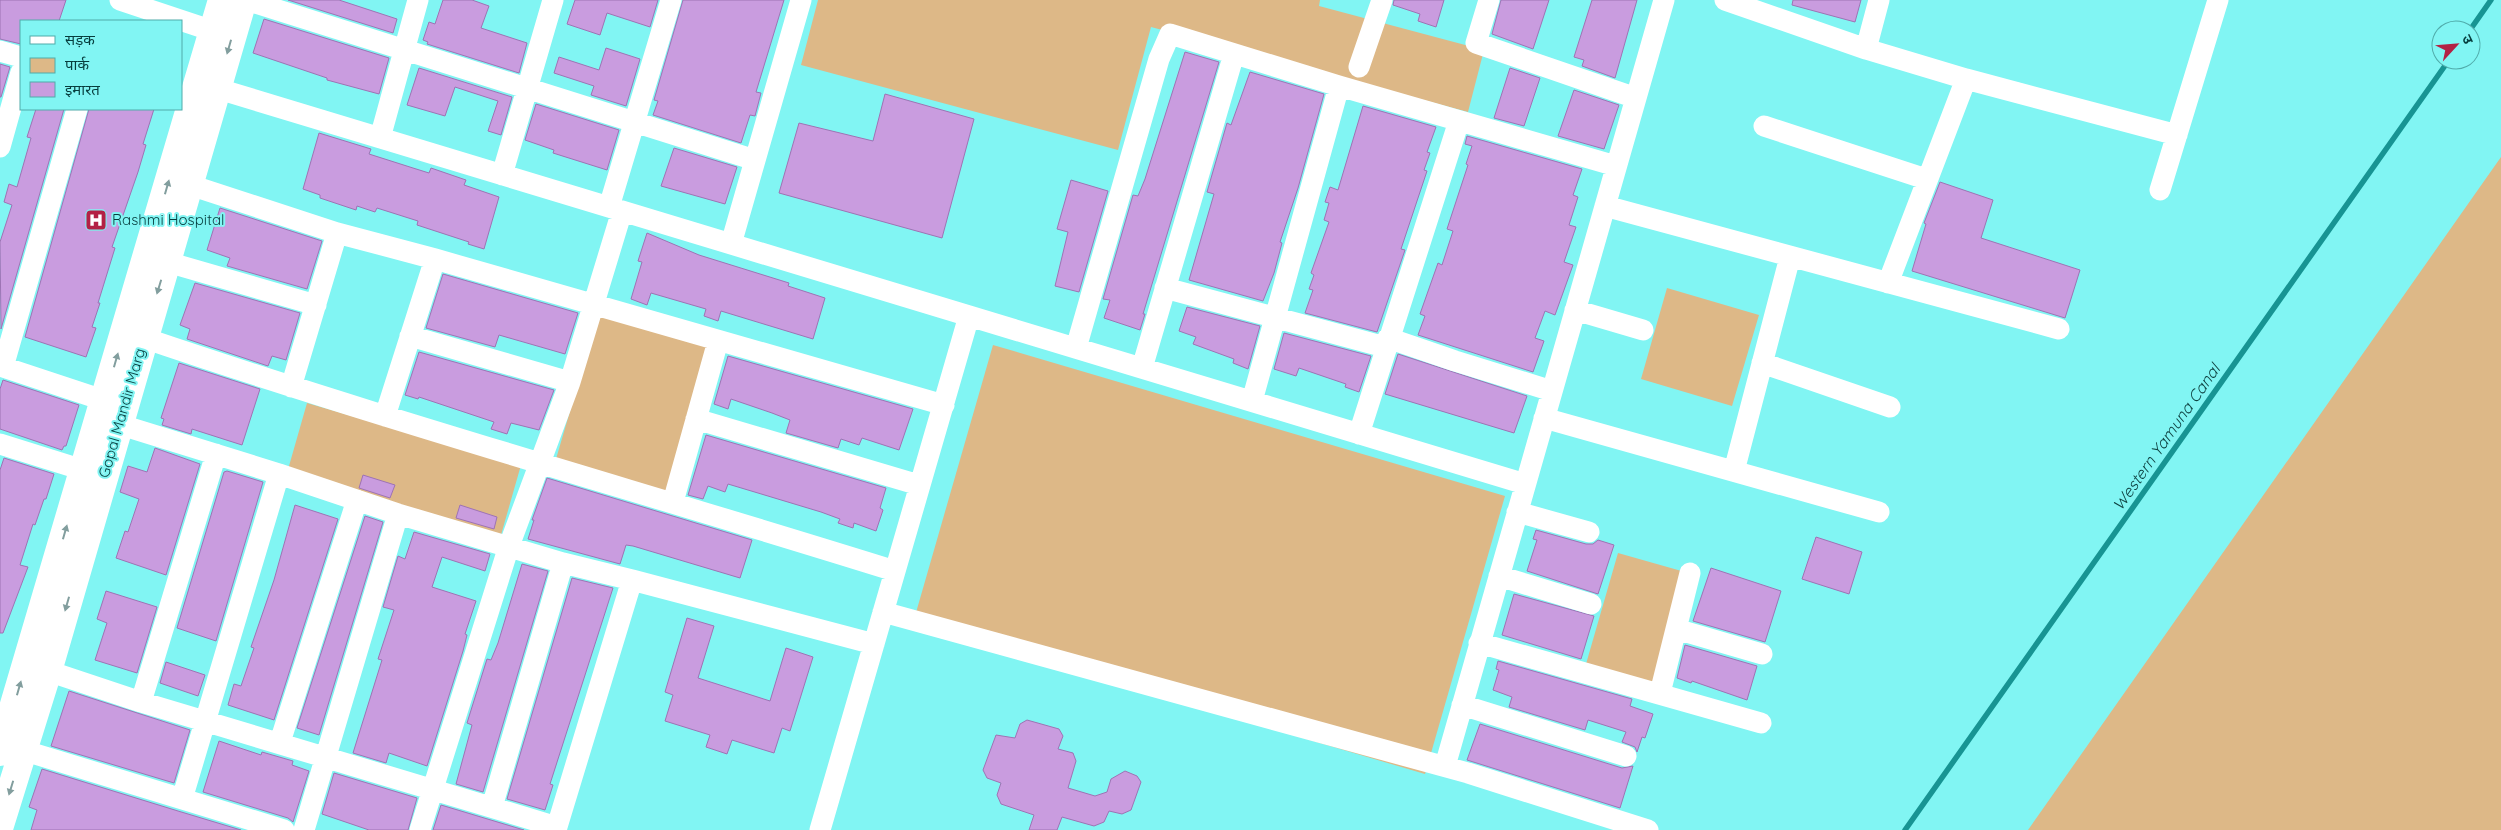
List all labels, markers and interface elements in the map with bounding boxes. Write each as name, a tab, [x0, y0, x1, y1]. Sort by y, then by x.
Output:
legend	[20, 20, 182, 110]
north arrow	[2431, 20, 2481, 70]
text: सड़क	[65, 30, 95, 49]
text: उ	[2458, 32, 2478, 48]
one-way arrow	[225, 39, 233, 54]
text: पार्क	[65, 55, 89, 74]
text: इमारत	[65, 80, 100, 99]
one-way arrow	[163, 179, 171, 194]
hospital icon: Rashmi Hospital	[84, 208, 108, 232]
place label: Rashmi Hospital	[112, 210, 225, 229]
one-way arrow	[154, 279, 162, 294]
street label: Gopal Mandir Marg	[94, 346, 149, 480]
one-way arrow	[112, 352, 120, 367]
water label: Western Yamuna Canal	[2108, 358, 2225, 514]
one-way arrow	[61, 525, 69, 540]
one-way arrow	[62, 596, 70, 611]
one-way arrow	[15, 681, 23, 696]
one-way arrow	[7, 781, 15, 796]

